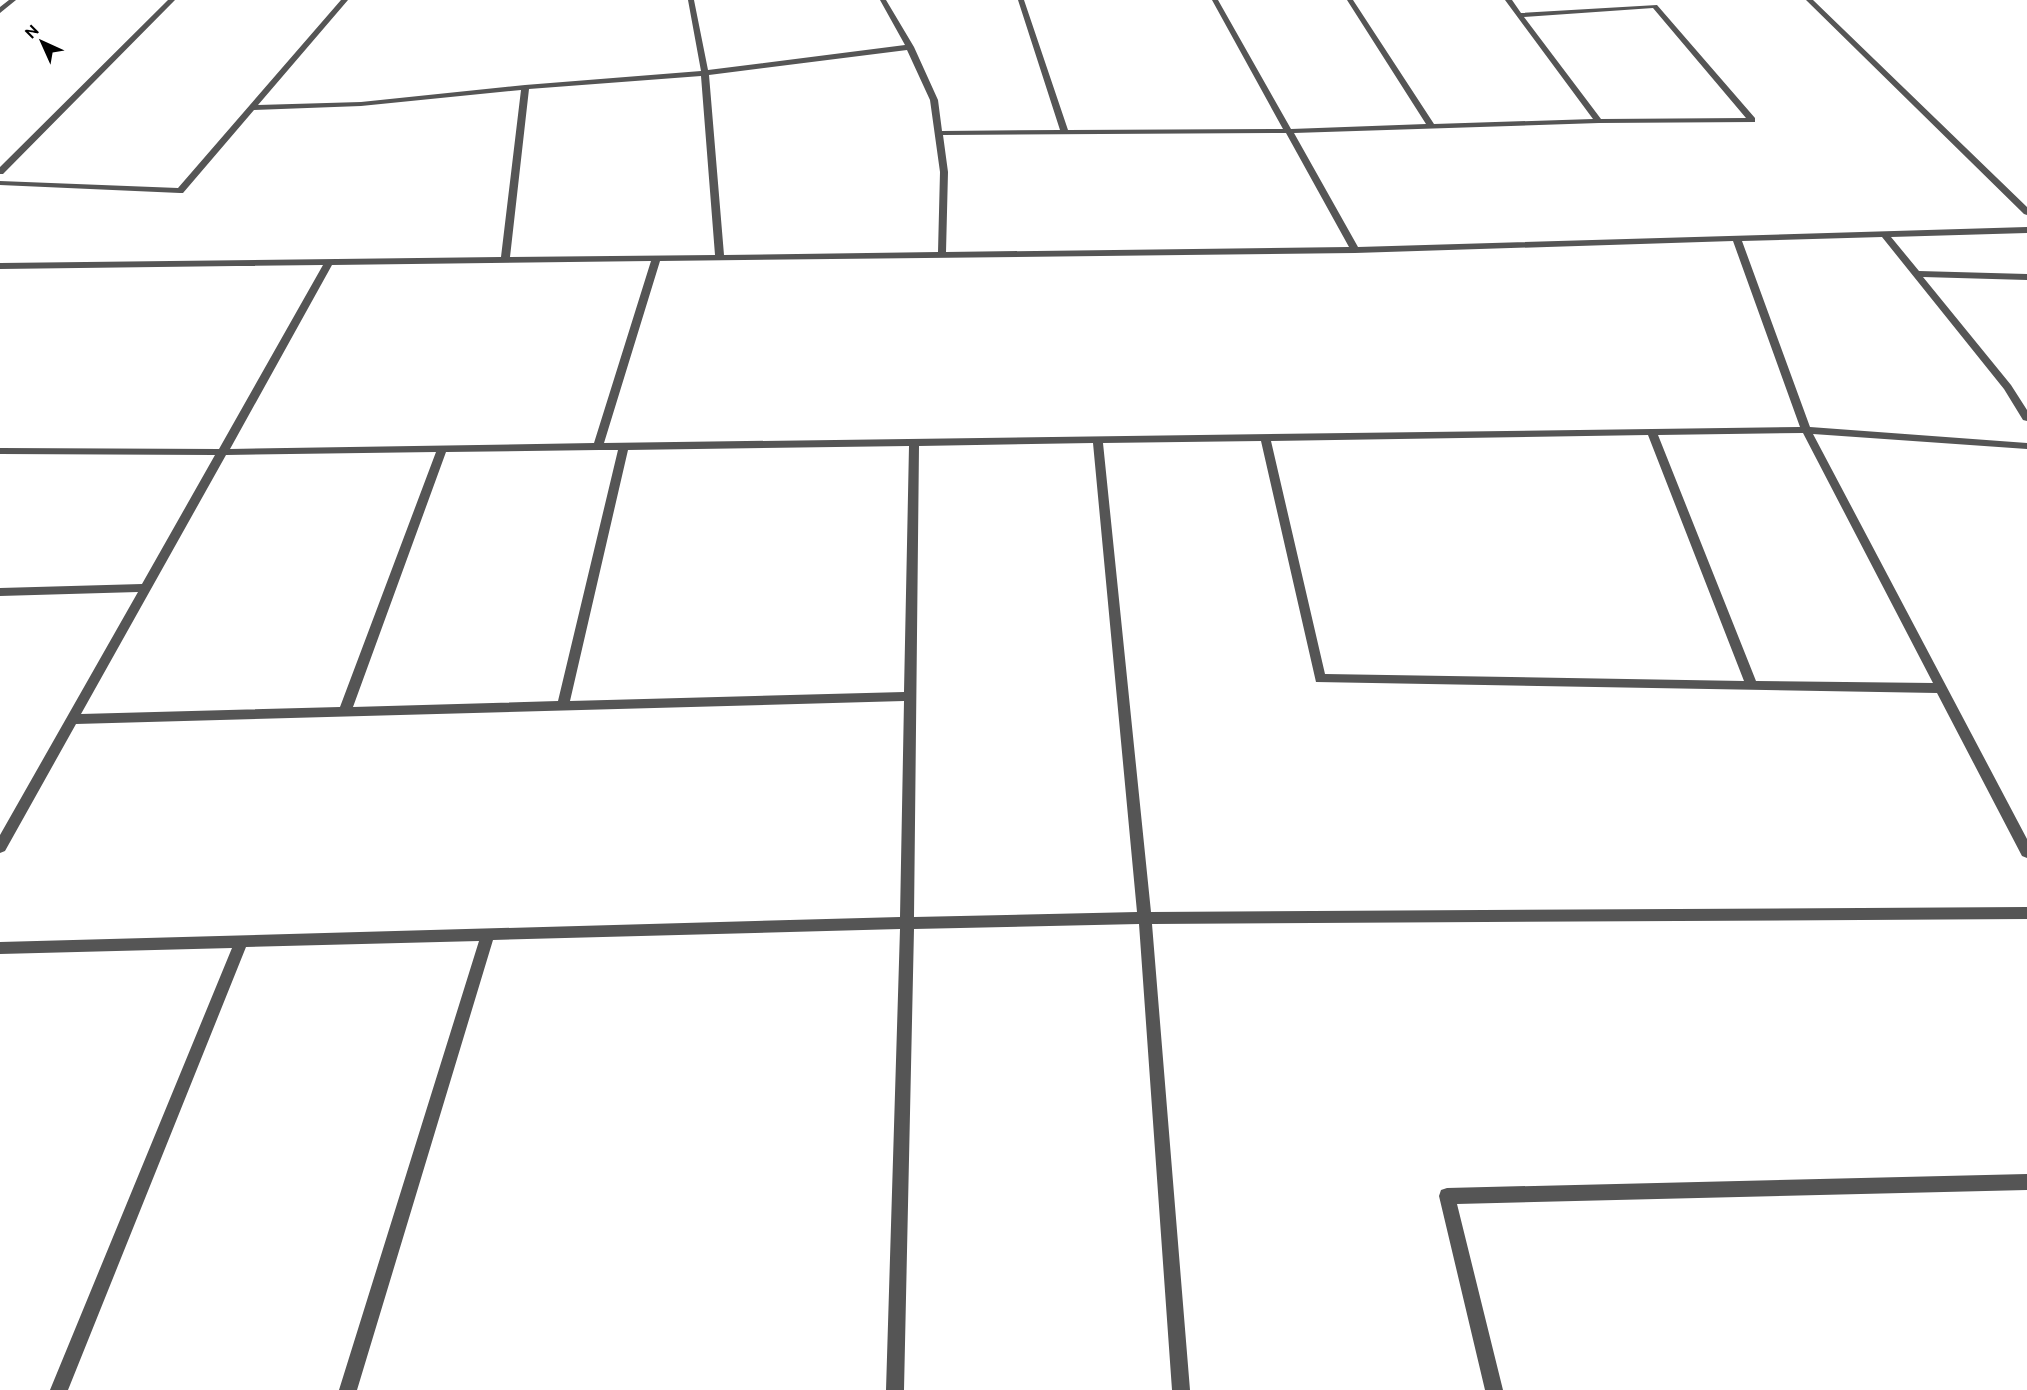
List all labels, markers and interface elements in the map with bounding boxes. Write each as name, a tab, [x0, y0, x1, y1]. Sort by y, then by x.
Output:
north arrow	[12, 12, 72, 72]
text: N	[21, 21, 42, 42]

